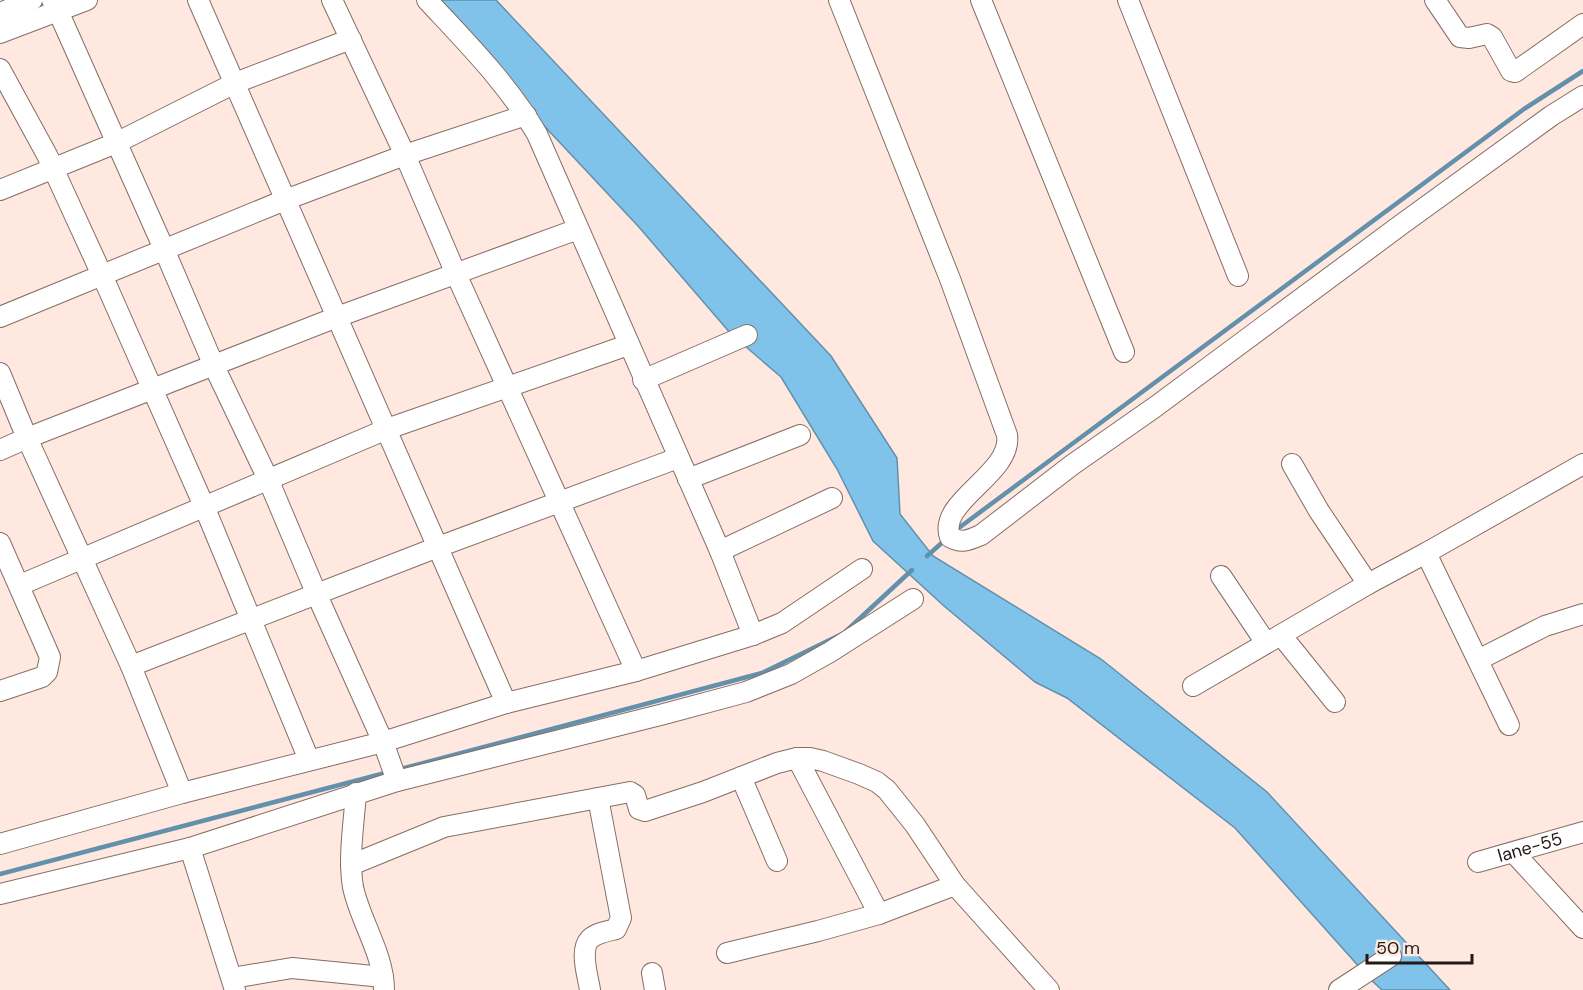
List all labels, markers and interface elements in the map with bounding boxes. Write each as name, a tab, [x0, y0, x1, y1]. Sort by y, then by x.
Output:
street label: lane-55	[1495, 827, 1565, 868]
scale bar	[1367, 927, 1472, 965]
text: 50 m	[1376, 936, 1420, 960]

